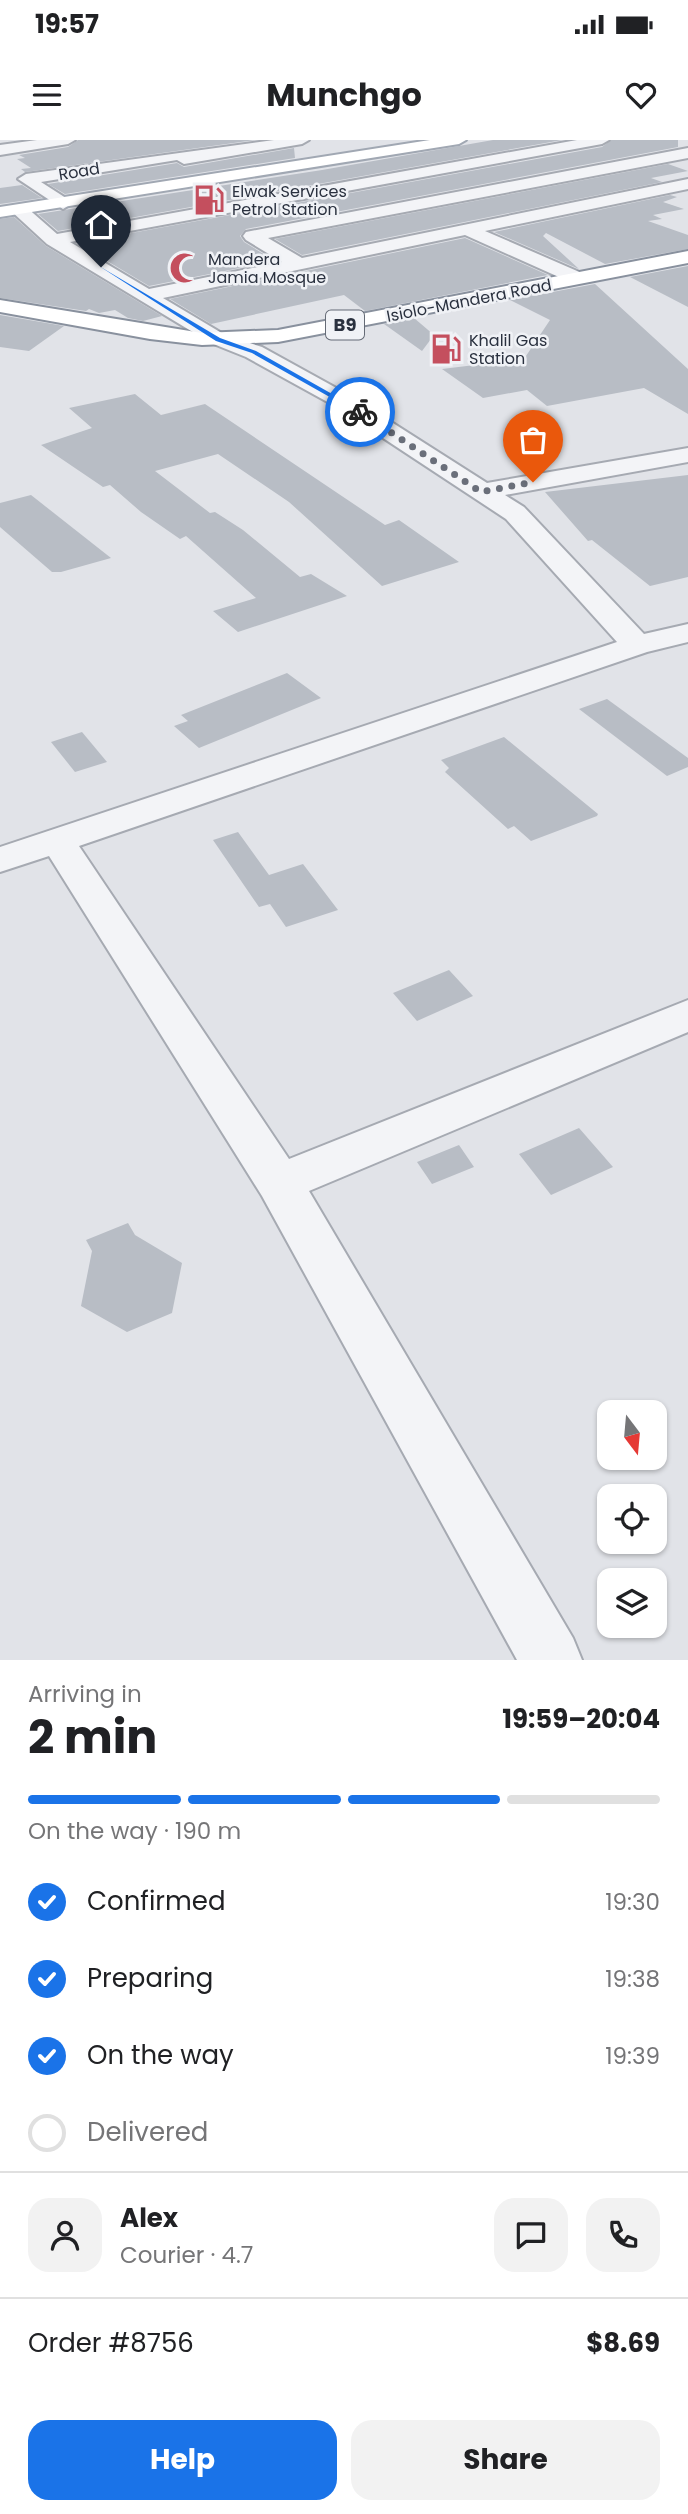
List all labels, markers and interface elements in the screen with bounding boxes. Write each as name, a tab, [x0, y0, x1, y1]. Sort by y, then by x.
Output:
text: 19:57	[35, 6, 99, 42]
text: Munchgo	[266, 72, 422, 117]
icon: menu	[28, 76, 66, 114]
icon: heart	[622, 76, 660, 114]
street label: Road	[57, 157, 101, 186]
place label: Elwak Services Petrol Station	[232, 180, 347, 221]
fuel station icon: Elwak Services Petrol Station	[192, 183, 226, 217]
pin	[71, 195, 131, 267]
icon: home	[82, 206, 120, 244]
place label: Mandera Jamia Mosque	[208, 248, 326, 289]
mosque icon: Mandera Jamia Mosque	[168, 251, 202, 285]
street label: Isiolo-Mandera Road	[385, 273, 554, 328]
road number: B9	[326, 310, 364, 340]
place label: Khalil Gas Station	[469, 329, 547, 370]
fuel station icon: Khalil Gas Station	[429, 332, 463, 366]
courier	[325, 377, 395, 447]
icon: bike	[341, 393, 379, 431]
pin	[503, 410, 563, 482]
icon: bag	[514, 421, 552, 459]
north arrow	[597, 1400, 667, 1470]
map controls	[597, 1400, 667, 1638]
button: locate	[597, 1484, 667, 1554]
button: layers	[597, 1568, 667, 1638]
text: Arriving in	[28, 1678, 142, 1710]
text: 19:59–20:04	[502, 1701, 660, 1737]
text: 2 min	[28, 1705, 157, 1769]
text: On the way · 190 m	[28, 1815, 241, 1847]
icon: check	[28, 1883, 66, 1921]
text: Confirmed	[87, 1883, 225, 1919]
text: 19:30	[605, 1886, 660, 1918]
icon: check	[28, 1960, 66, 1998]
text: Preparing	[87, 1960, 213, 1996]
text: 19:38	[605, 1963, 660, 1995]
icon: check	[28, 2037, 66, 2075]
text: On the way	[87, 2037, 234, 2073]
text: 19:39	[605, 2040, 660, 2072]
text: Delivered	[87, 2114, 208, 2150]
button: person	[28, 2198, 102, 2272]
button: chat	[494, 2198, 568, 2272]
button: phone	[586, 2198, 660, 2272]
text: Alex	[120, 2200, 178, 2236]
text: Courier · 4.7	[120, 2239, 253, 2271]
text: Order #8756	[28, 2325, 194, 2361]
text: $8.69	[586, 2325, 660, 2361]
button: Help	[28, 2420, 337, 2500]
button: Share	[351, 2420, 660, 2500]

